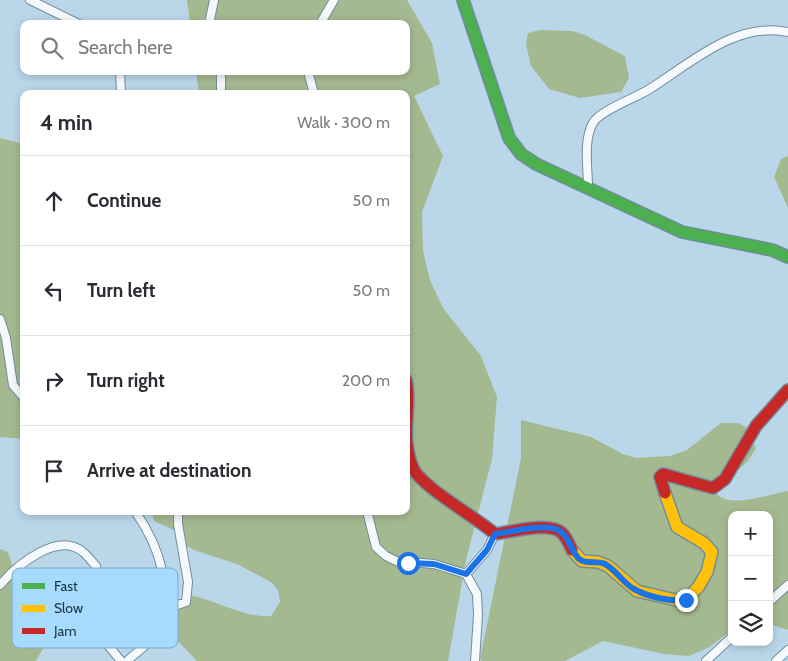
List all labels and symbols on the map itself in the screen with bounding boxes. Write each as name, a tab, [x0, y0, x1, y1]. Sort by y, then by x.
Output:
route start	[397, 552, 420, 575]
legend	[12, 568, 178, 648]
text: Fast	[54, 577, 78, 595]
route end	[675, 589, 698, 612]
text: Slow	[54, 599, 83, 617]
text: Jam	[53, 622, 76, 640]

